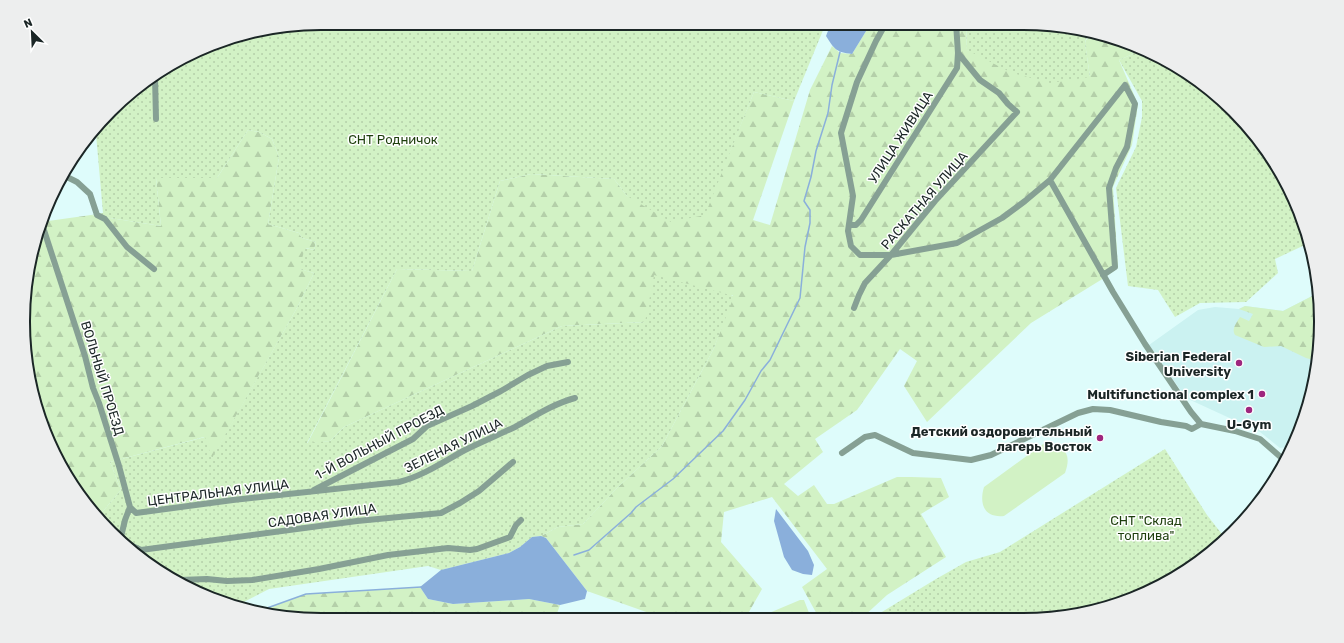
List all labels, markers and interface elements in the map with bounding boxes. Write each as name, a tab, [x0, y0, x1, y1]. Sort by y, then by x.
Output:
north arrow	[12, 12, 52, 52]
text: N	[22, 16, 34, 31]
street label: УЛИЦА ЖИВИЦА	[865, 88, 936, 186]
park label: СНТ Родничок	[348, 132, 438, 147]
street label: РАСКАТНАЯ УЛИЦА	[878, 148, 971, 252]
street label: ВОЛЬНЫЙ ПРОЕЗД	[78, 319, 127, 437]
place label: Siberian Federal University	[1126, 349, 1231, 379]
marker: Siberian Federal University	[1234, 358, 1244, 368]
place label: Multifunctional complex 1	[1087, 387, 1254, 402]
marker: Multifunctional complex 1	[1257, 389, 1267, 399]
street label: 1-Й ВОЛЬНЫЙ ПРОЕЗД	[312, 402, 446, 483]
marker: U-Gym	[1244, 405, 1254, 415]
street label: ЗЕЛЕНАЯ УЛИЦА	[402, 415, 505, 476]
place label: U-Gym	[1227, 417, 1271, 432]
place label: Детский оздоровительный лагерь Восток	[911, 424, 1092, 454]
marker: Детский оздоровительный лагерь Восток	[1095, 433, 1105, 443]
street label: ЦЕНТРАЛЬНАЯ УЛИЦА	[146, 476, 290, 509]
street label: САДОВАЯ УЛИЦА	[267, 500, 377, 530]
park label: СНТ "Склад топлива"	[1110, 513, 1182, 543]

